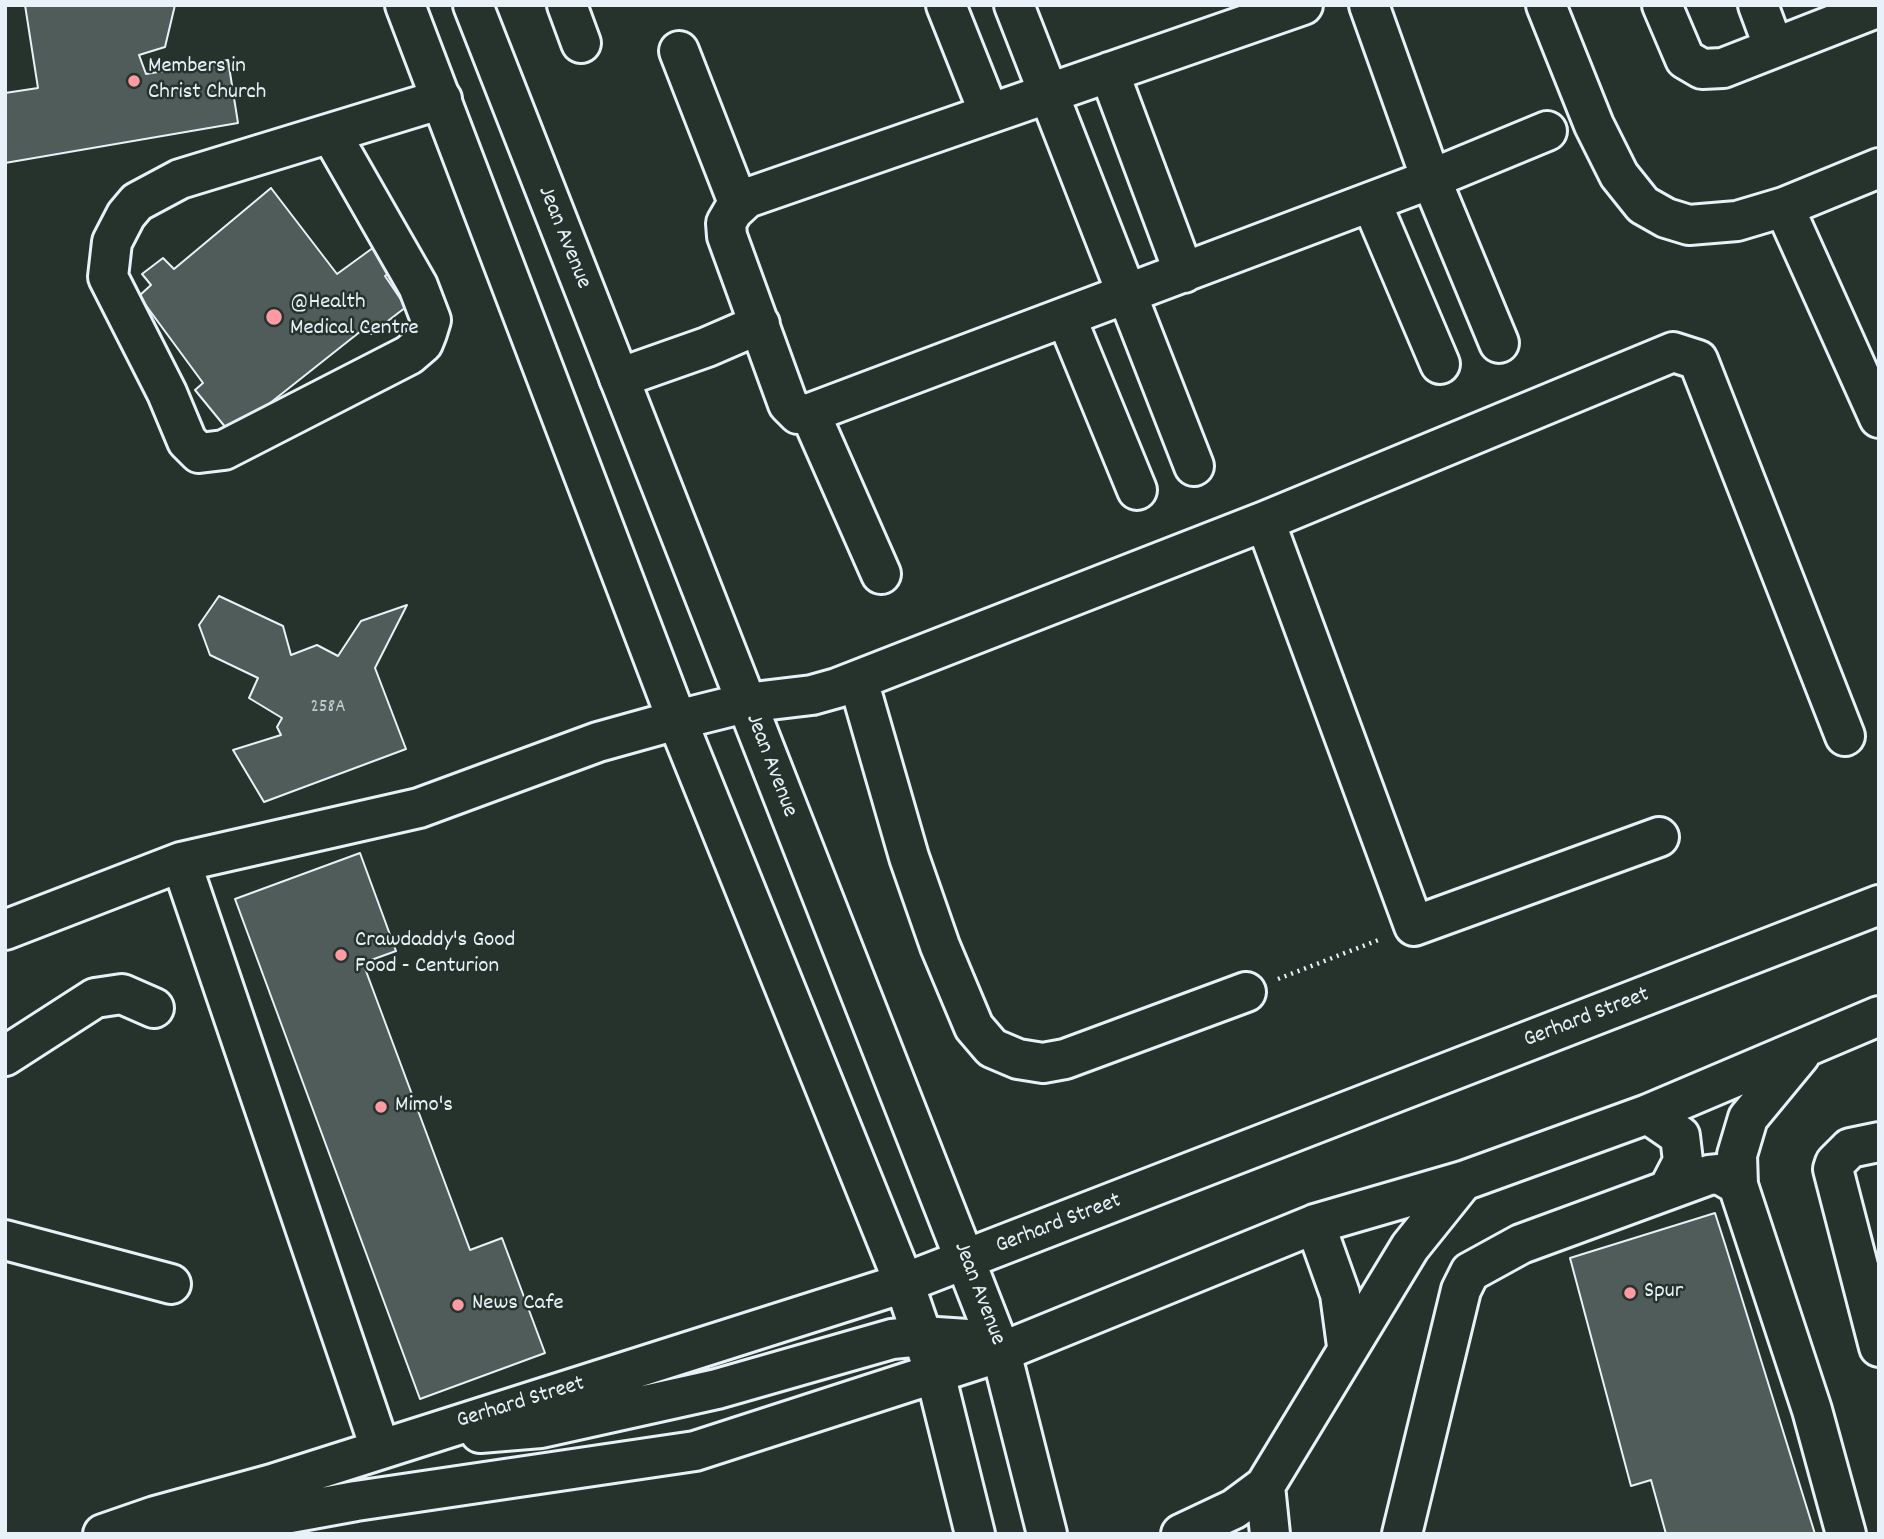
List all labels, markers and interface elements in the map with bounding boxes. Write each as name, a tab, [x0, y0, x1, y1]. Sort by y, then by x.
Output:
place label: Members in Christ Church	[148, 54, 266, 108]
marker: Members in Christ Church	[126, 73, 142, 89]
street label: Jean Avenue	[530, 183, 596, 293]
place label: @Health Medical Centre	[290, 290, 419, 344]
marker: @Health Medical Centre	[264, 307, 284, 327]
house number: 258A	[310, 697, 346, 719]
street label: Jean Avenue	[738, 711, 802, 821]
place label: Crawdaddy's Good Food - Centurion	[355, 928, 515, 982]
marker: Crawdaddy's Good Food - Centurion	[333, 947, 349, 963]
street label: Gerhard Street	[1520, 982, 1654, 1056]
place label: Mimo's	[395, 1093, 453, 1121]
marker: Mimo's	[373, 1099, 389, 1115]
street label: Gerhard Street	[992, 1188, 1126, 1262]
street label: Jean Avenue	[946, 1239, 1010, 1349]
place label: Spur	[1644, 1279, 1683, 1307]
marker: Spur	[1622, 1285, 1638, 1301]
place label: News Cafe	[472, 1291, 564, 1319]
marker: News Cafe	[450, 1297, 466, 1313]
street label: Gerhard Street	[454, 1371, 588, 1437]

